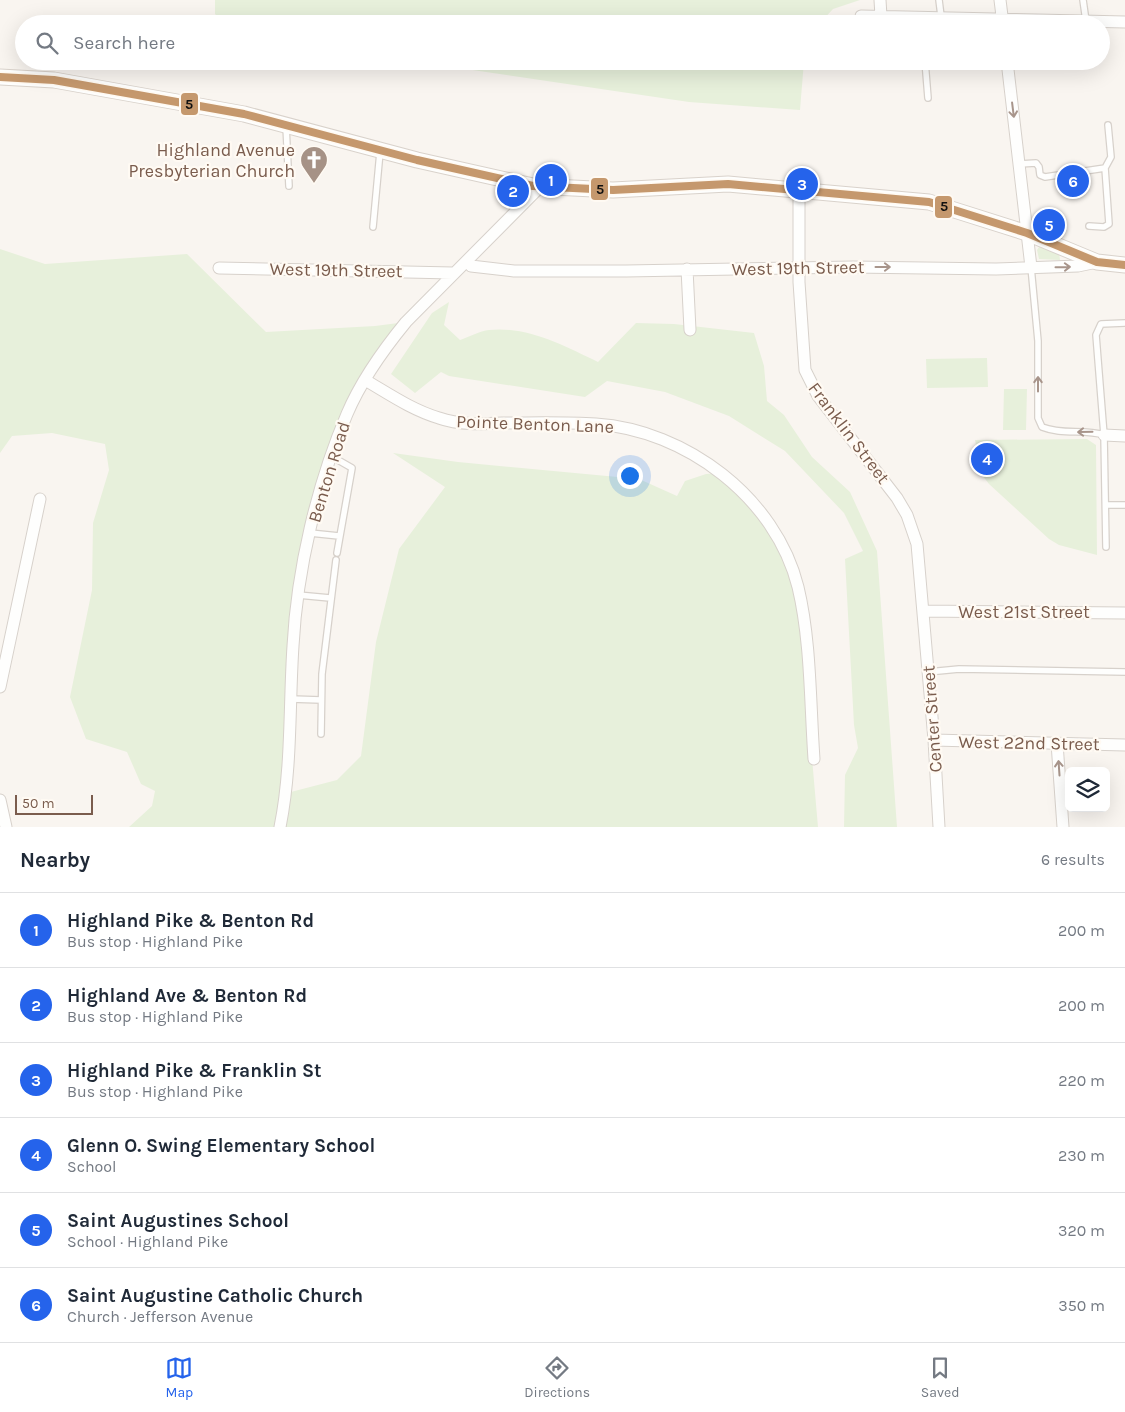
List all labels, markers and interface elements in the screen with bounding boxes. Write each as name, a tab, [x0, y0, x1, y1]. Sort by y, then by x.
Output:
search box	[15, 15, 1110, 70]
icon: search	[33, 29, 61, 57]
text: Search here	[73, 32, 175, 54]
line badge: 5	[180, 92, 199, 116]
text: 5	[185, 96, 193, 113]
one-way arrow	[1008, 101, 1018, 117]
place label: Highland Avenue Presbyterian Church	[128, 139, 295, 182]
church icon: Highland Avenue Presbyterian Church	[299, 145, 329, 184]
pin: 1	[535, 161, 567, 199]
pin: 6	[1057, 162, 1089, 200]
pin: 3	[786, 165, 818, 203]
pin: 2	[497, 172, 529, 210]
line badge: 5	[590, 177, 609, 201]
text: 5	[596, 181, 604, 198]
line badge: 5	[934, 195, 953, 219]
text: 5	[940, 198, 948, 215]
pin: 5	[1033, 206, 1065, 244]
street label: West 19th Street	[731, 256, 865, 280]
street label: West 19th Street	[269, 258, 403, 282]
one-way arrow	[874, 262, 890, 272]
one-way arrow	[1054, 262, 1070, 271]
one-way arrow	[1033, 377, 1043, 393]
street label: Franklin Street	[804, 378, 895, 488]
street label: Pointe Benton Lane	[456, 410, 614, 438]
street label: Benton Road	[303, 419, 355, 525]
one-way arrow	[1077, 427, 1094, 437]
pin: 4	[971, 440, 1003, 478]
your location	[617, 463, 643, 489]
street label: West 21st Street	[958, 601, 1090, 623]
street label: Center Street	[917, 664, 947, 773]
street label: West 22nd Street	[958, 731, 1100, 755]
one-way arrow	[1054, 760, 1063, 776]
map controls	[1065, 767, 1110, 812]
button: layers	[1065, 767, 1110, 812]
scale bar	[15, 792, 92, 815]
text: 50 m	[22, 795, 55, 812]
text: Nearby	[20, 848, 90, 872]
text: 6 results	[1041, 850, 1105, 869]
text: Highland Pike & Benton Rd	[67, 910, 314, 932]
text: 1	[33, 921, 39, 940]
text: 200 m	[1058, 921, 1105, 940]
text: Bus stop · Highland Pike	[67, 932, 243, 951]
text: Highland Ave & Benton Rd	[67, 985, 307, 1007]
text: 2	[31, 996, 41, 1015]
text: 200 m	[1058, 996, 1105, 1015]
text: Bus stop · Highland Pike	[67, 1007, 243, 1026]
text: Highland Pike & Franklin St	[67, 1060, 322, 1082]
text: 3	[31, 1071, 41, 1090]
text: 220 m	[1058, 1071, 1105, 1090]
text: Bus stop · Highland Pike	[67, 1082, 243, 1101]
text: Glenn O. Swing Elementary School	[67, 1135, 375, 1157]
text: 4	[31, 1146, 41, 1165]
text: 230 m	[1058, 1146, 1105, 1165]
text: School	[67, 1157, 117, 1176]
text: Saint Augustines School	[67, 1210, 289, 1232]
text: 5	[31, 1221, 41, 1240]
text: 320 m	[1058, 1221, 1105, 1240]
text: School · Highland Pike	[67, 1232, 228, 1251]
text: Saint Augustine Catholic Church	[67, 1285, 363, 1307]
text: 6	[31, 1296, 41, 1315]
text: 350 m	[1058, 1296, 1105, 1315]
text: Church · Jefferson Avenue	[67, 1307, 253, 1326]
tab: Map	[165, 1354, 193, 1401]
tab: Directions	[524, 1354, 590, 1401]
tab: Saved	[921, 1354, 960, 1401]

